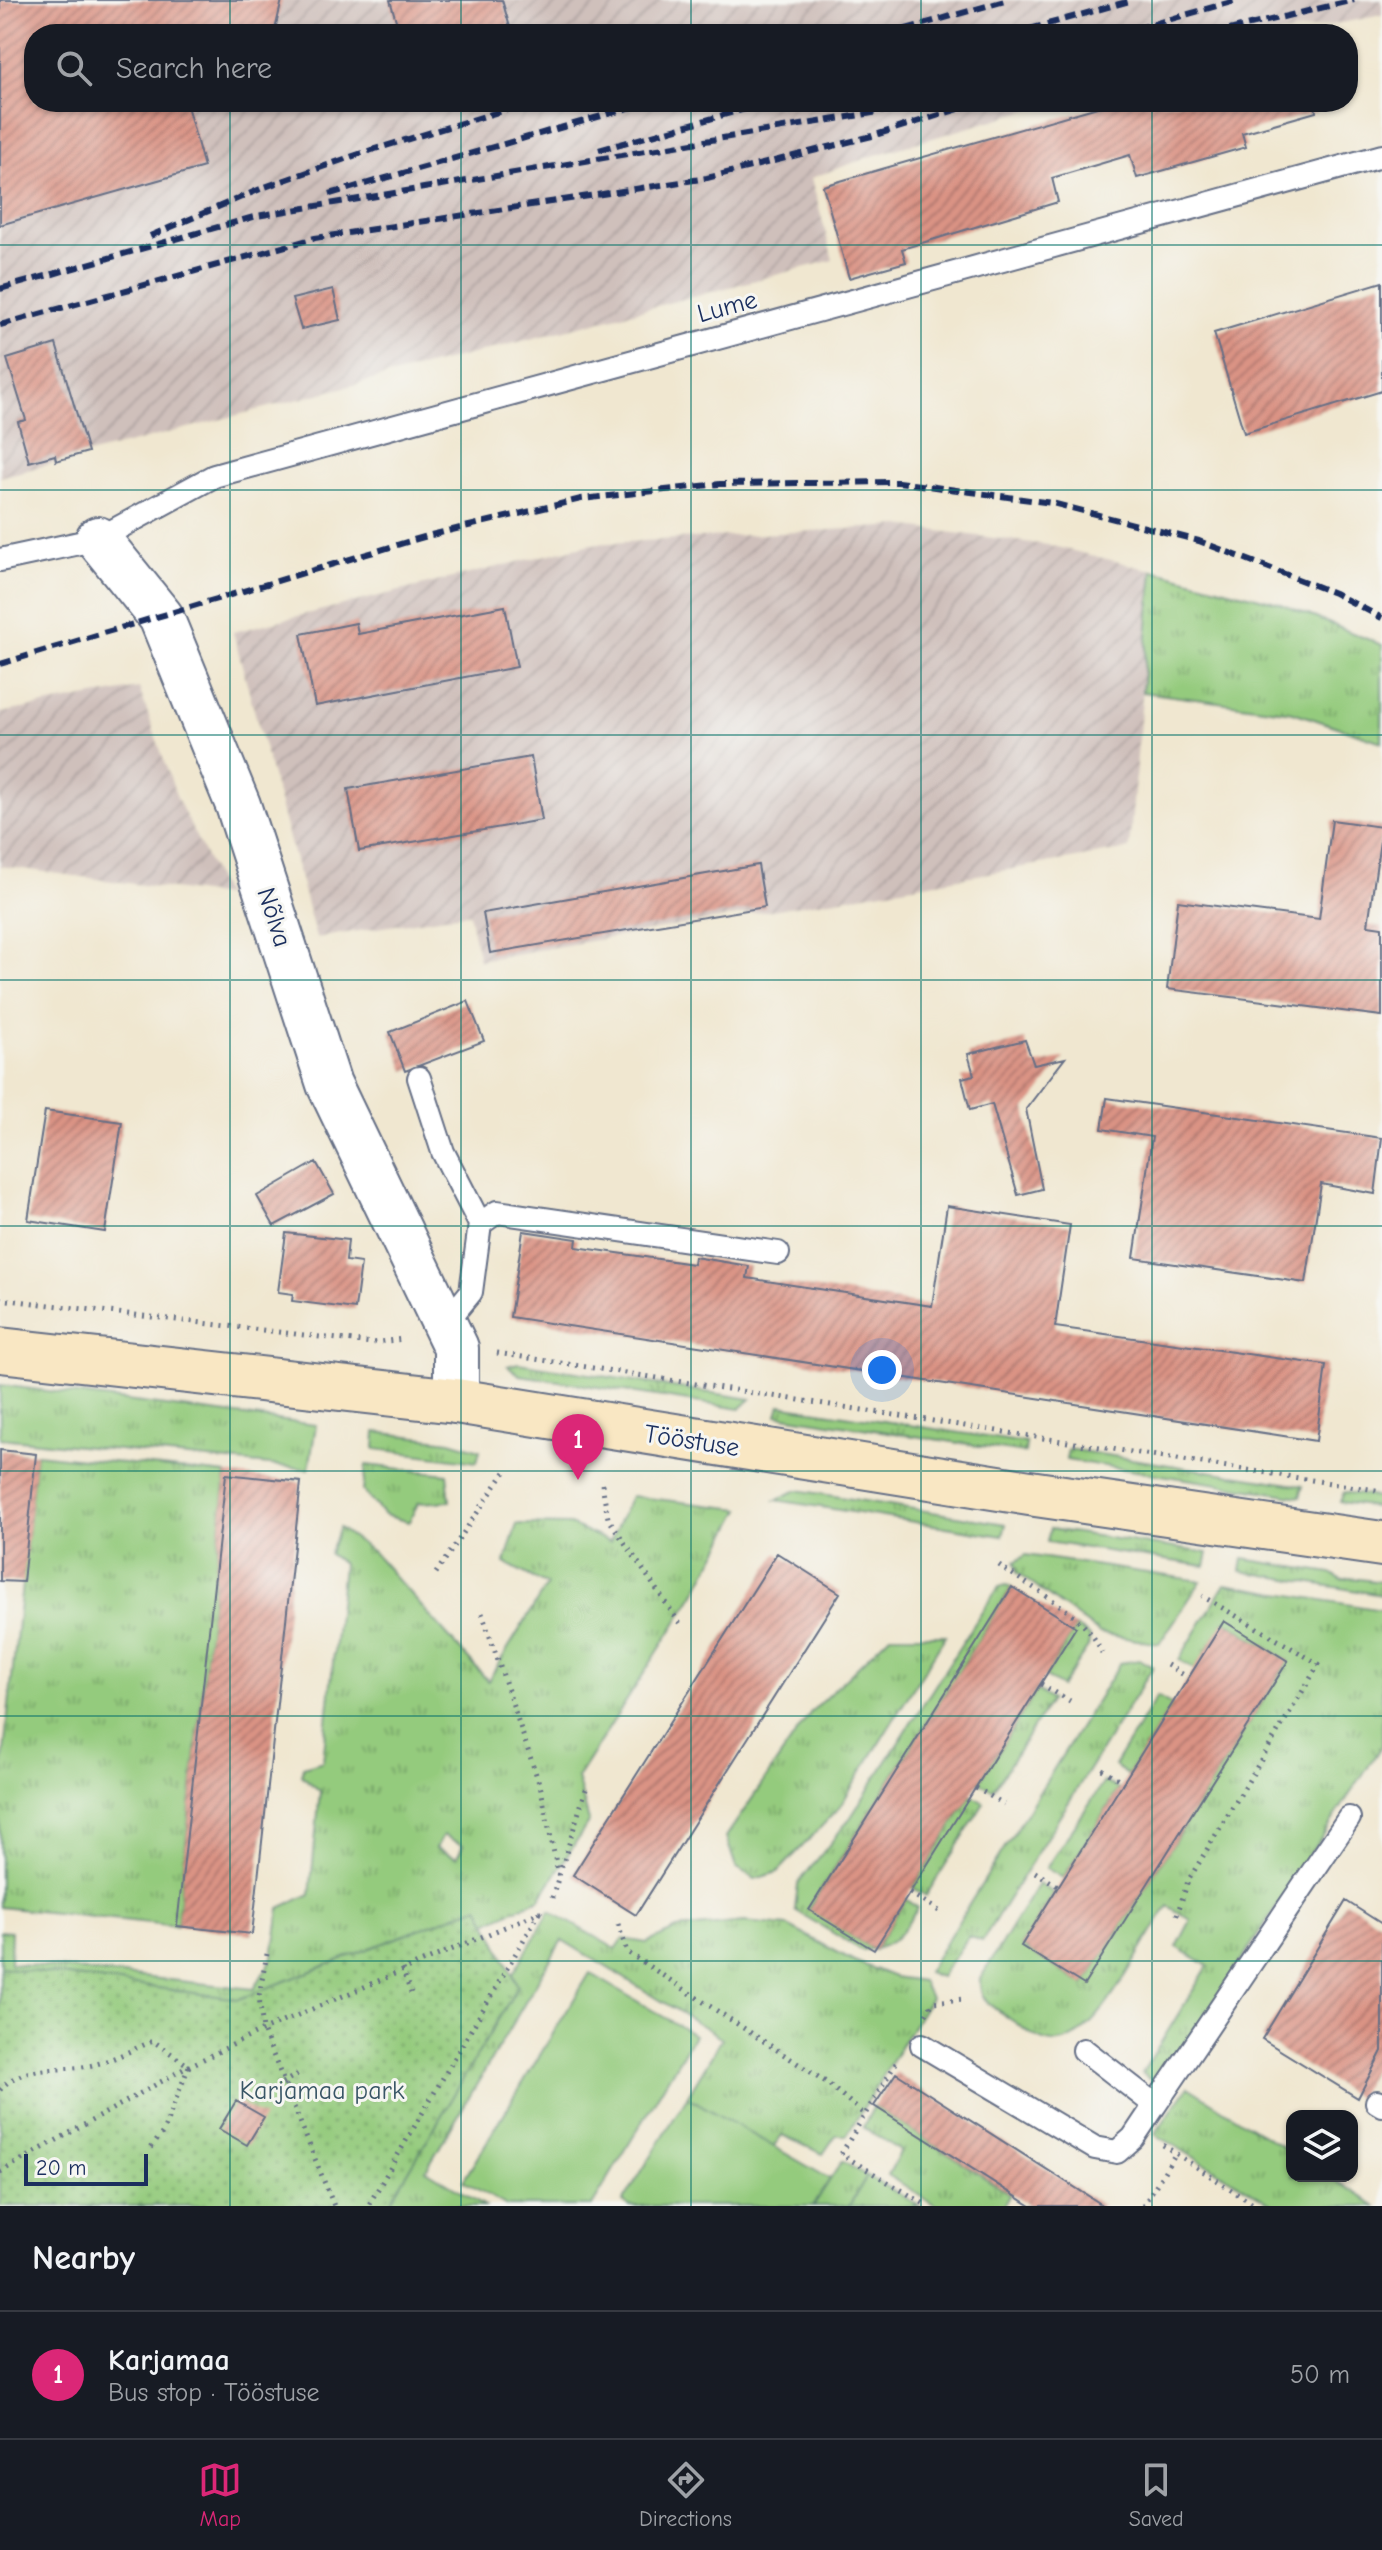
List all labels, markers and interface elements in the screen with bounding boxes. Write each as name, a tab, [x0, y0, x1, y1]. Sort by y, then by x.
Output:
search box	[24, 24, 1358, 112]
icon: search	[52, 46, 96, 90]
text: Search here	[116, 51, 272, 86]
street label: Lume	[694, 285, 760, 329]
street label: Nõlva	[250, 884, 298, 951]
your location	[862, 1350, 902, 1390]
pin: 1	[552, 1414, 604, 1480]
street label: Tööstuse	[642, 1419, 741, 1463]
park label: Karjamaa park	[240, 2076, 405, 2106]
map controls	[1286, 2110, 1358, 2182]
button: layers	[1286, 2110, 1358, 2182]
scale bar	[24, 2150, 148, 2186]
text: 20 m	[36, 2155, 86, 2181]
text: Nearby	[32, 2238, 135, 2278]
text: Karjamaa	[108, 2343, 230, 2378]
text: 1	[53, 2360, 63, 2390]
text: 50 m	[1290, 2360, 1350, 2390]
text: Bus stop · Tööstuse	[108, 2378, 320, 2408]
tab: Map	[198, 2458, 242, 2532]
tab: Directions	[639, 2458, 732, 2532]
tab: Saved	[1129, 2458, 1184, 2532]

